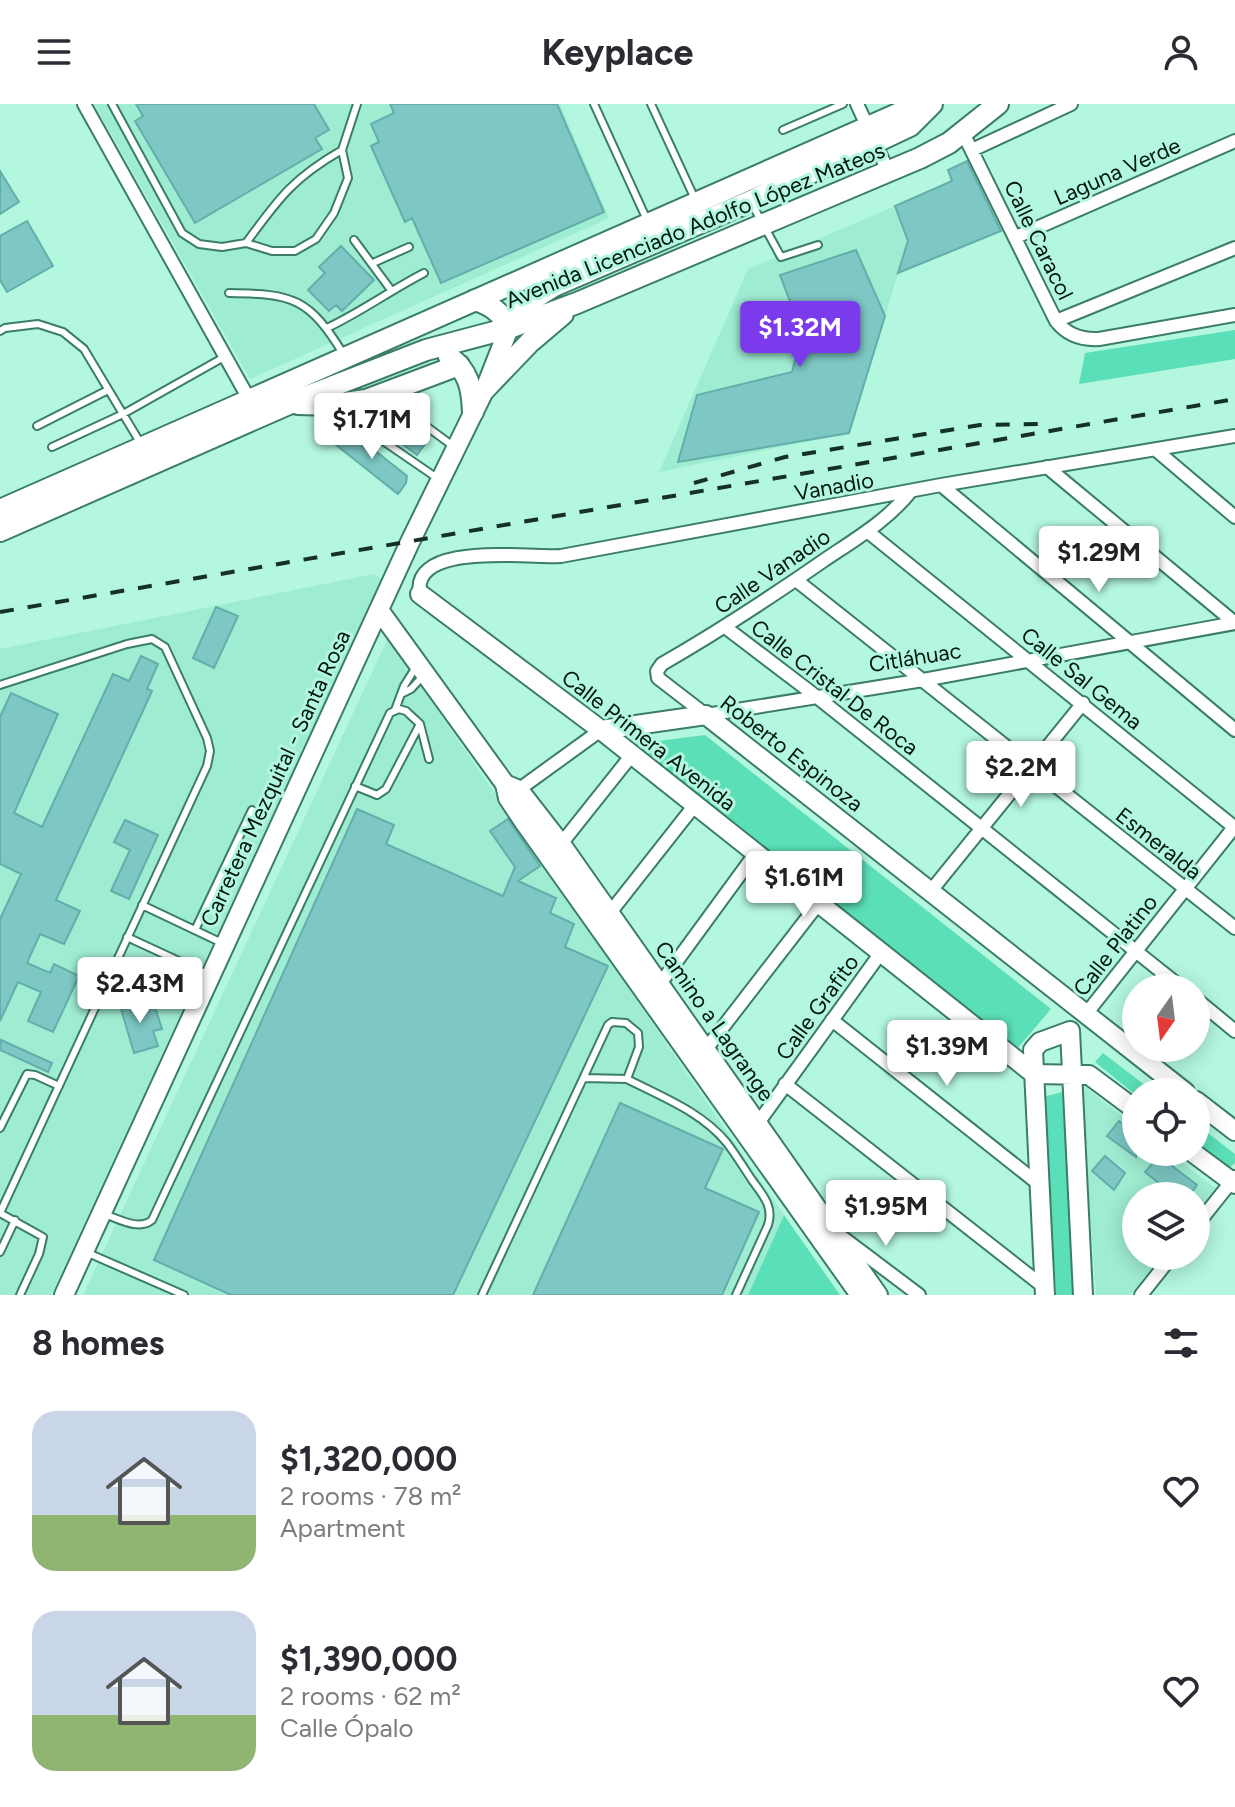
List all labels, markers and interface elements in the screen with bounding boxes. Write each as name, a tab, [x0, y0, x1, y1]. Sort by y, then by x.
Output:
icon: menu	[32, 30, 76, 74]
icon: person	[1159, 30, 1203, 74]
text: Keyplace	[541, 31, 694, 74]
street label: Laguna Verde	[1050, 132, 1185, 211]
street label: Avenida Licenciado Adolfo López Mateos	[502, 137, 889, 314]
street label: Calle Caracol	[998, 176, 1079, 304]
pin: $1.32M	[735, 301, 865, 369]
text: $1.32M	[758, 311, 842, 343]
pin: $1.71M	[307, 393, 437, 461]
text: $1.71M	[332, 403, 412, 435]
street label: Vanadio	[792, 466, 876, 507]
street label: Calle Vanadio	[709, 523, 835, 620]
pin: $1.29M	[1034, 526, 1164, 594]
text: $1.29M	[1057, 536, 1141, 568]
street label: Calle Cristal De Roca	[746, 614, 924, 761]
street label: Calle Sal Gema	[1016, 621, 1148, 735]
street label: Carretera Mezquital - Santa Rosa	[195, 626, 356, 931]
street label: Citláhuac	[867, 637, 963, 678]
street label: Calle Primera Avenida	[556, 664, 741, 817]
street label: Roberto Espinoza	[715, 689, 868, 818]
pin: $2.2M	[965, 741, 1077, 809]
text: $2.2M	[984, 751, 1058, 783]
street label: Esmeralda	[1110, 801, 1207, 885]
pin: $1.61M	[739, 851, 869, 919]
text: $1.61M	[764, 861, 844, 893]
street label: Calle Platino	[1067, 889, 1163, 1001]
street label: Camino a Lagrange	[649, 936, 780, 1107]
street label: Calle Grafito	[770, 949, 865, 1065]
pin: $2.43M	[75, 957, 205, 1025]
text: $2.43M	[95, 967, 185, 999]
north arrow	[1122, 974, 1210, 1062]
map controls	[1122, 974, 1210, 1270]
pin: $1.39M	[882, 1020, 1012, 1088]
text: $1.39M	[905, 1030, 989, 1062]
button: locate	[1122, 1078, 1210, 1166]
pin: $1.95M	[821, 1180, 951, 1248]
button: layers	[1122, 1182, 1210, 1270]
text: $1.95M	[844, 1190, 928, 1222]
icon: filters	[1159, 1321, 1203, 1365]
text: 8 homes	[32, 1323, 164, 1364]
text: $1,320,000	[280, 1439, 457, 1480]
icon: home	[96, 1443, 192, 1539]
icon: heart	[1159, 1469, 1203, 1513]
text: 2 rooms · 78 m²	[280, 1480, 461, 1512]
text: Apartment	[280, 1512, 406, 1544]
text: $1,390,000	[280, 1639, 457, 1680]
icon: home	[96, 1643, 192, 1739]
icon: heart	[1159, 1669, 1203, 1713]
text: 2 rooms · 62 m²	[280, 1680, 461, 1712]
text: Calle Ópalo	[280, 1712, 414, 1744]

